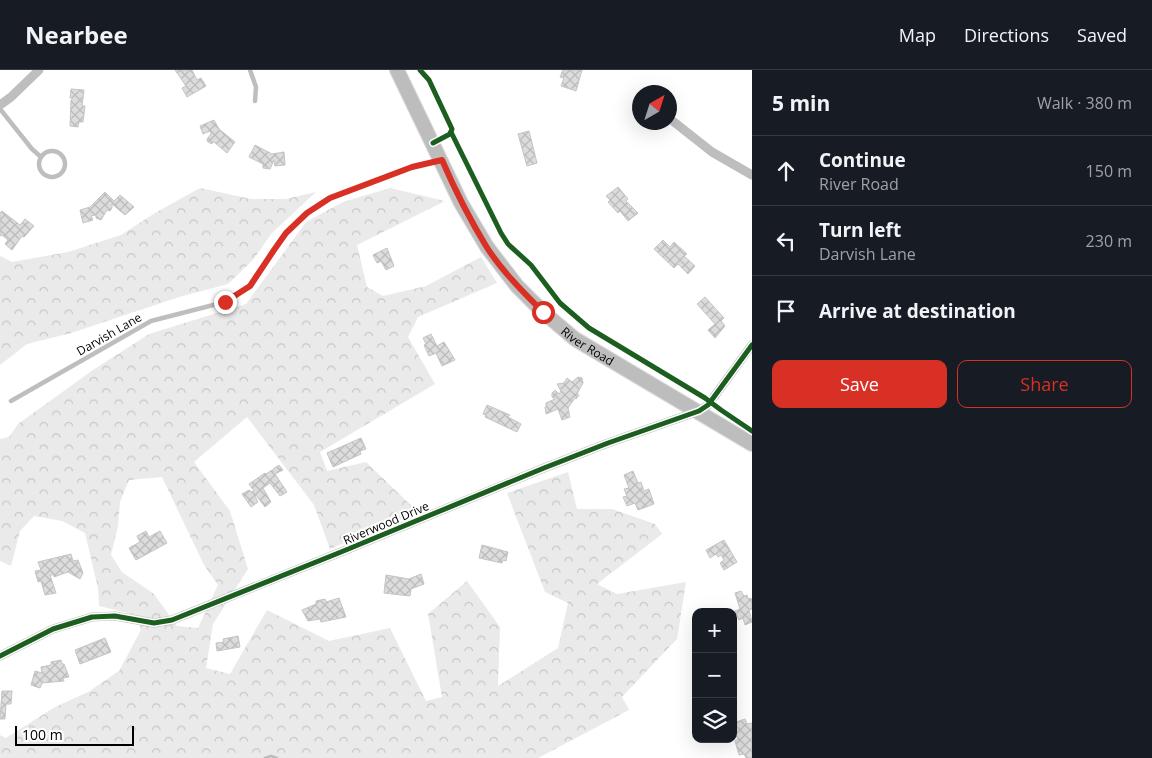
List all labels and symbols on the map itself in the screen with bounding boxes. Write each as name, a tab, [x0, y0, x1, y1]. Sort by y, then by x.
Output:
north arrow	[632, 85, 677, 130]
route end	[214, 291, 237, 314]
route start	[532, 301, 555, 324]
street label: Darvish Lane	[73, 308, 145, 359]
street label: River Road	[558, 323, 618, 369]
street label: Riverwood Drive	[341, 497, 432, 549]
scale bar	[15, 723, 134, 746]

